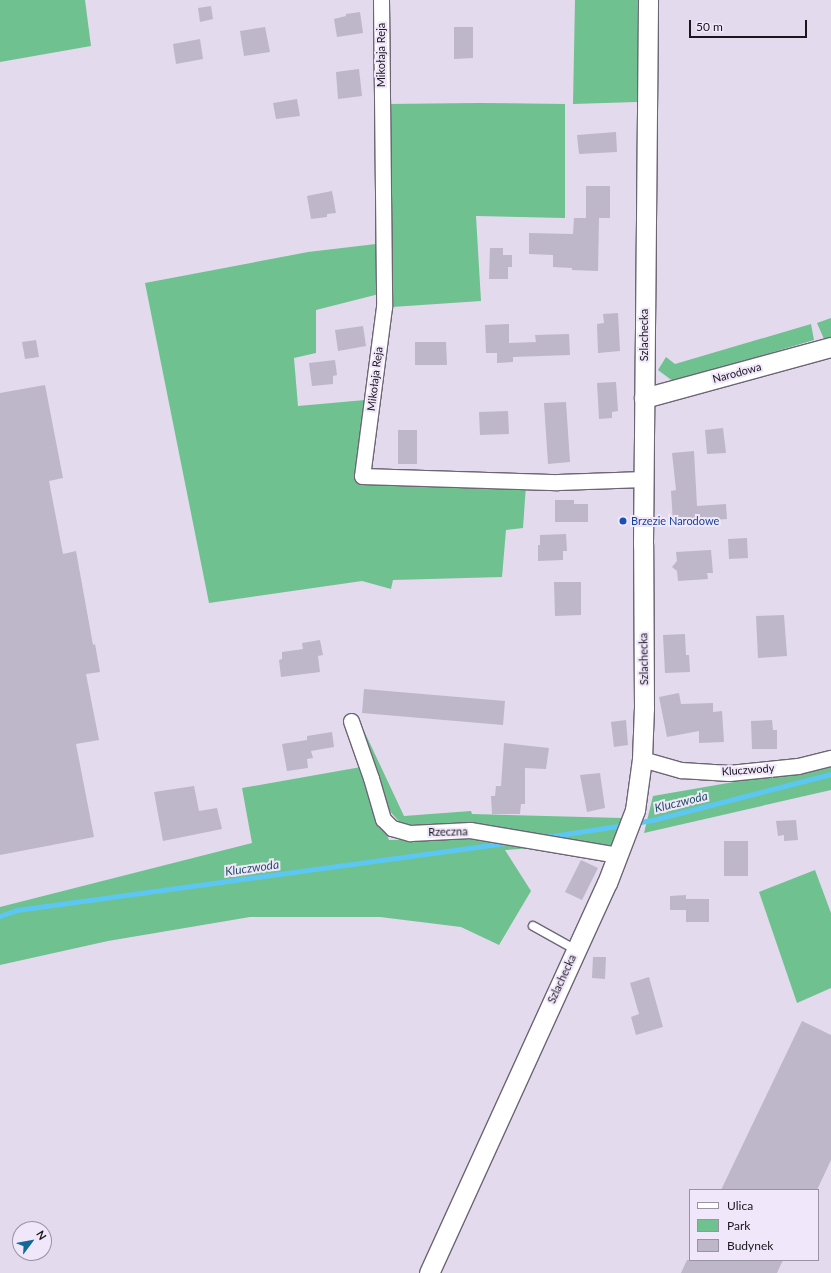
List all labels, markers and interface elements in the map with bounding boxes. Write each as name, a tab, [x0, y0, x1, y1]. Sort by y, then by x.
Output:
scale bar	[691, 12, 809, 38]
text: 50 m	[696, 19, 723, 34]
street label: Mikołaja Reja	[374, 23, 388, 87]
street label: Szlachecka	[637, 309, 651, 361]
street label: Mikołaja Reja	[365, 346, 385, 412]
street label: Narodowa	[711, 360, 763, 386]
place label: Brzezie Narodowe	[631, 514, 719, 528]
marker: Brzezie Narodowe	[618, 516, 628, 526]
street label: Szlachecka	[637, 633, 651, 685]
street label: Kluczwody	[721, 762, 775, 778]
water label: Kluczwoda	[653, 788, 709, 816]
street label: Rzeczna	[428, 825, 468, 839]
water label: Kluczwoda	[224, 857, 280, 879]
street label: Szlachecka	[545, 953, 579, 1005]
legend	[689, 1189, 819, 1261]
text: Ulica	[727, 1198, 753, 1213]
text: Park	[727, 1218, 750, 1233]
north arrow	[12, 1221, 52, 1261]
text: N	[34, 1228, 50, 1242]
text: Budynek	[727, 1238, 773, 1253]

